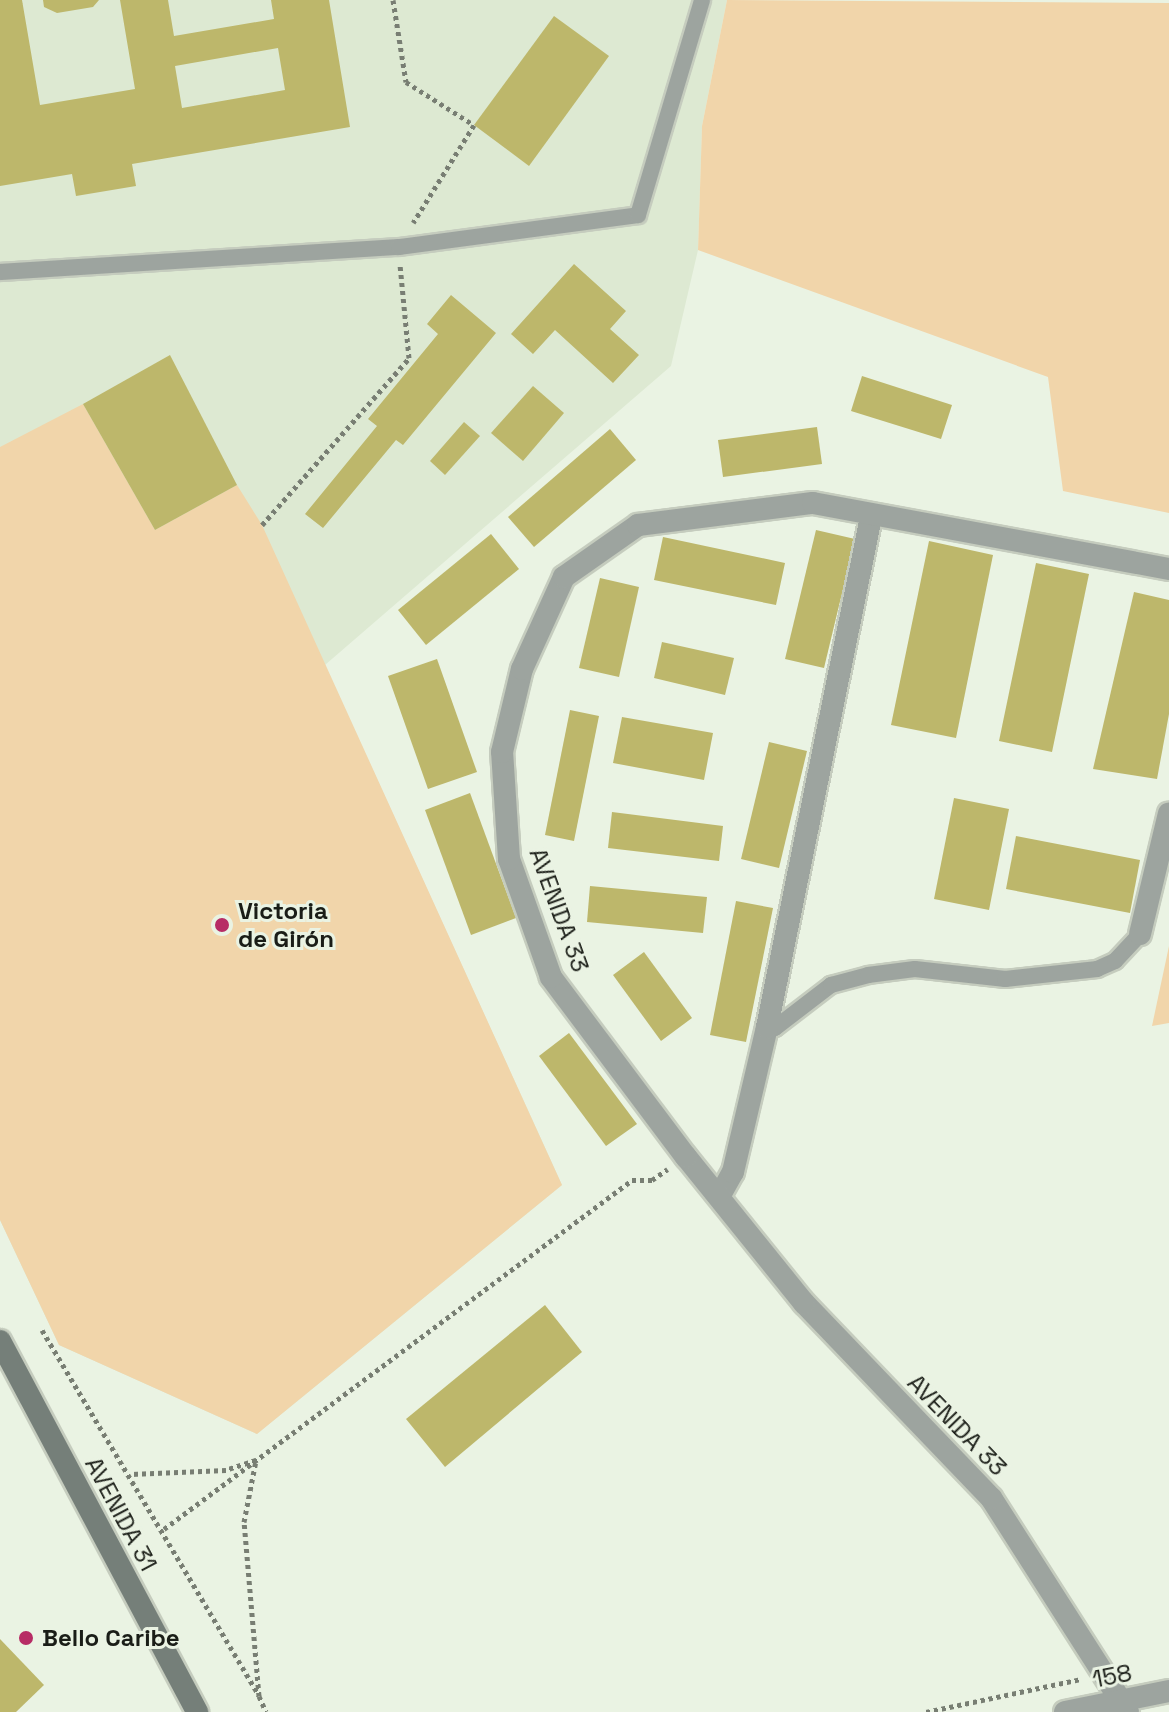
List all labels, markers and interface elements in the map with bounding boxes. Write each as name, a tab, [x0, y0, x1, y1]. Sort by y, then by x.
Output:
street label: AVENIDA 33	[523, 844, 595, 976]
place label: Victoria de Girón	[238, 897, 334, 953]
marker: Victoria de Girón	[213, 916, 231, 934]
street label: AVENIDA 33	[901, 1368, 1013, 1482]
street label: AVENIDA 31	[79, 1452, 163, 1576]
place label: Bello Caribe	[42, 1624, 180, 1652]
marker: Bello Caribe	[17, 1629, 35, 1647]
street label: 158	[1090, 1658, 1134, 1694]

